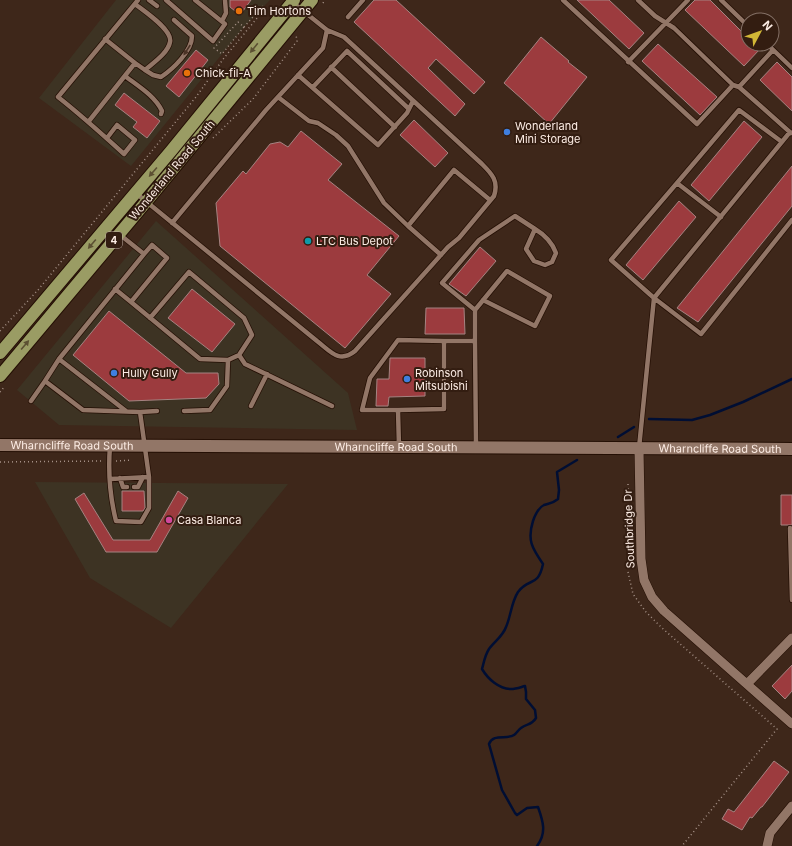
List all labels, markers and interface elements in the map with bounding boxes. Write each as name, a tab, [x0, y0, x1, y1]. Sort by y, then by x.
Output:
place label: Tim Hortons	[247, 4, 311, 18]
marker: Tim Hortons	[234, 6, 244, 16]
north arrow	[740, 12, 780, 52]
text: N	[760, 18, 776, 33]
one-way arrow	[250, 43, 258, 54]
one-way arrow	[183, 44, 191, 55]
place label: Chick-fil-A	[195, 66, 251, 80]
marker: Chick-fil-A	[182, 68, 192, 78]
street label: Wonderland Road South	[126, 117, 218, 223]
place label: Wonderland Mini Storage	[515, 119, 580, 146]
marker: Wonderland Mini Storage	[502, 127, 512, 137]
one-way arrow	[149, 167, 158, 177]
road number: 4	[106, 232, 122, 248]
place label: LTC Bus Depot	[316, 234, 393, 248]
marker: LTC Bus Depot	[303, 236, 313, 246]
one-way arrow	[87, 239, 96, 250]
one-way arrow	[20, 340, 29, 351]
place label: Hully Gully	[122, 366, 178, 380]
place label: Robinson Mitsubishi	[415, 366, 468, 393]
marker: Hully Gully	[109, 368, 119, 378]
marker: Robinson Mitsubishi	[402, 374, 412, 384]
street label: Wharncliffe Road South	[11, 438, 133, 453]
street label: Wharncliffe Road South	[335, 440, 457, 454]
street label: Wharncliffe Road South	[659, 441, 781, 456]
street label: Southbridge Dr	[621, 489, 637, 569]
place label: Casa Blanca	[177, 513, 241, 527]
marker: Casa Blanca	[164, 515, 174, 525]

